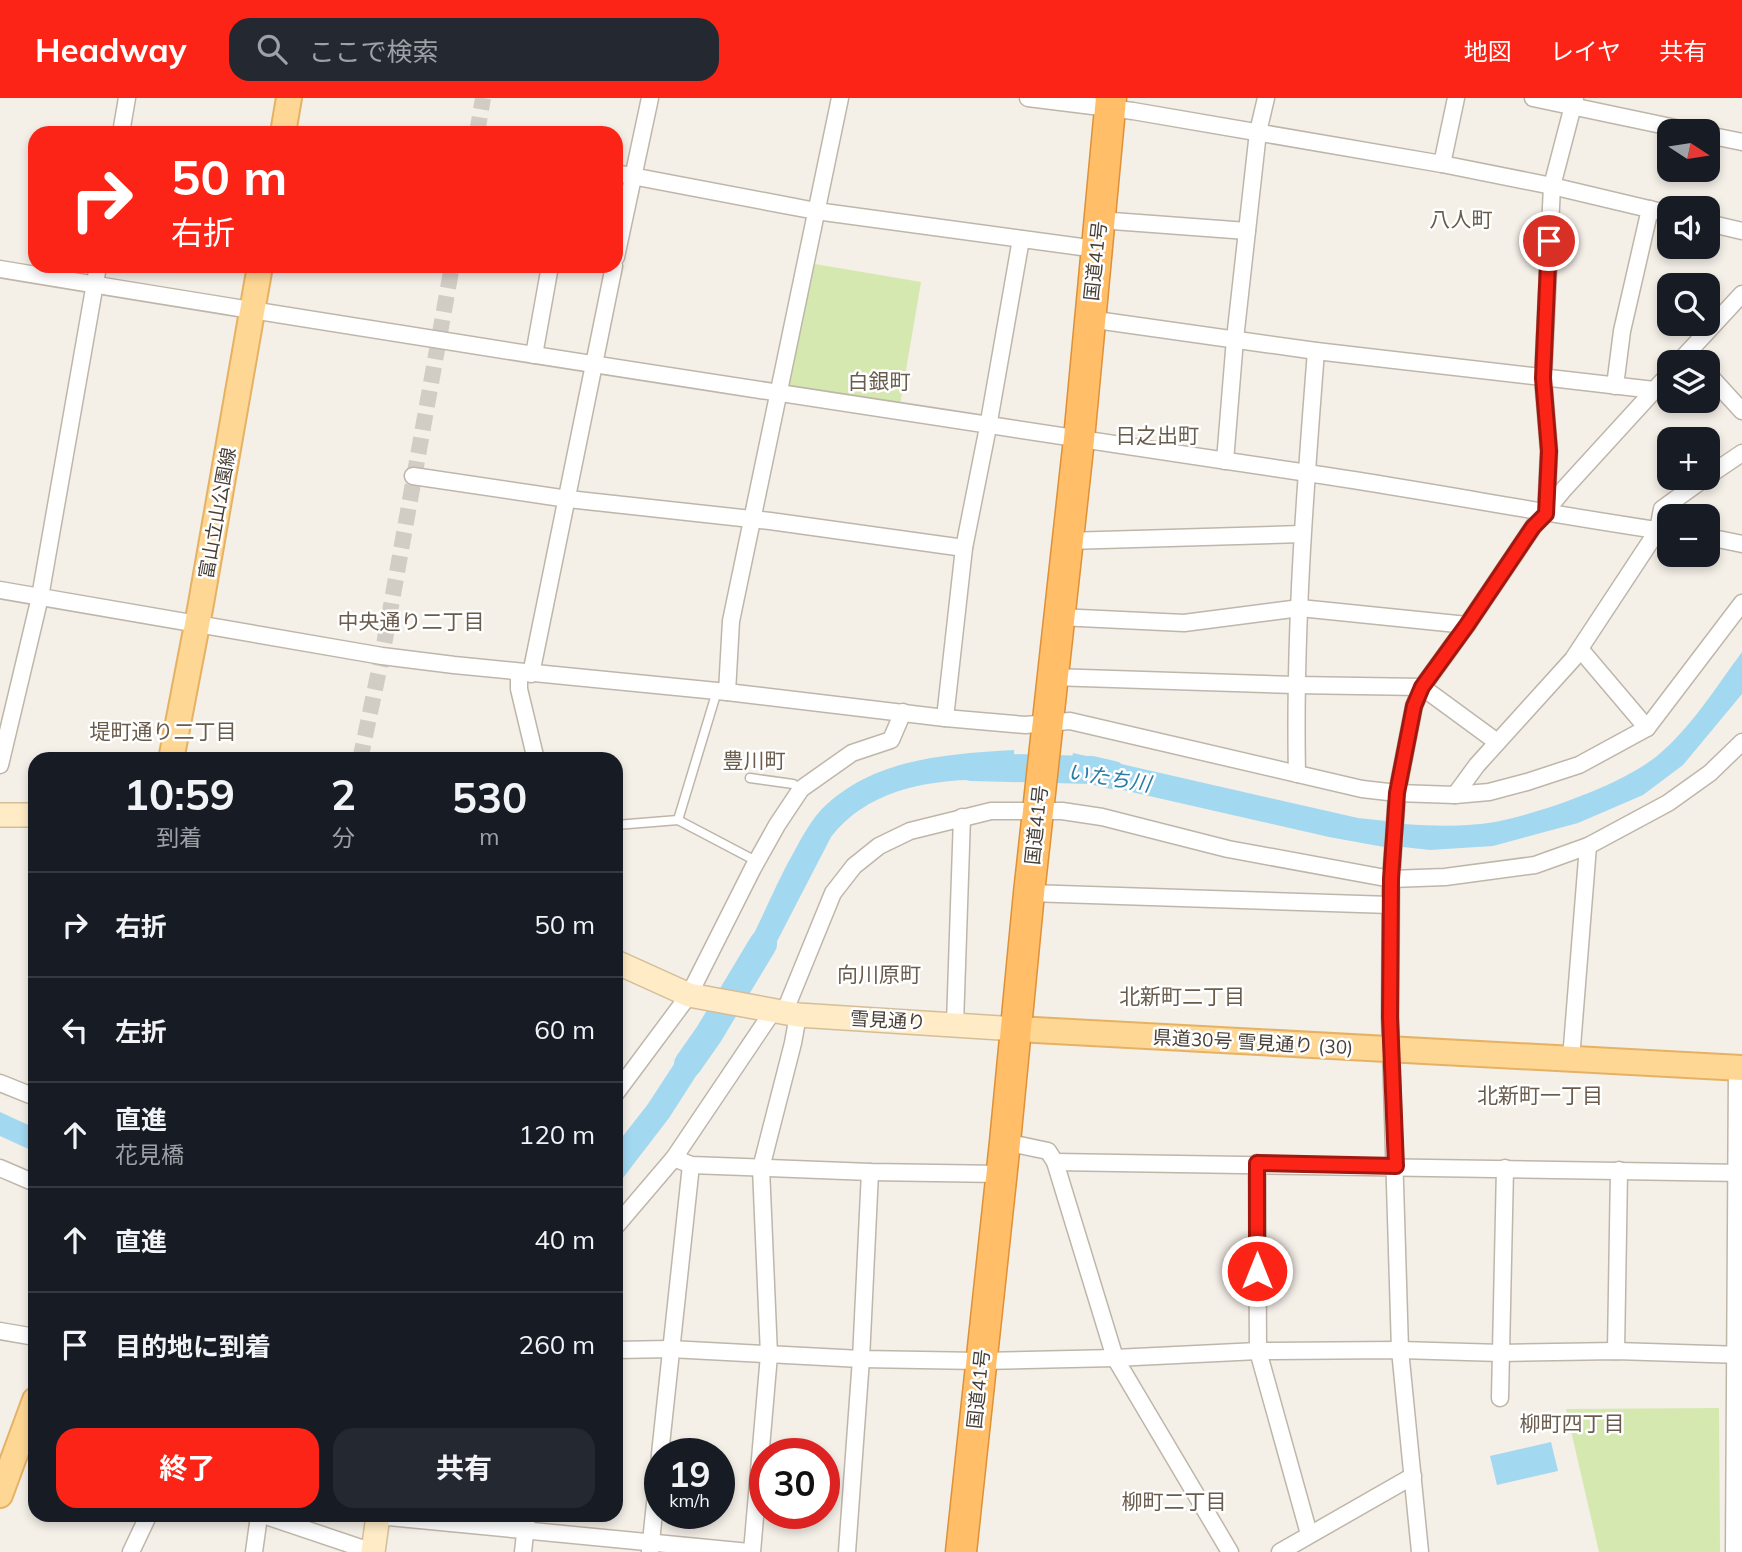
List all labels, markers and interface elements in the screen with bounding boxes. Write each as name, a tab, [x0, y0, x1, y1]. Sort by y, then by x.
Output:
search box	[229, 18, 719, 81]
text: Headway	[35, 29, 187, 70]
icon: search	[253, 30, 291, 68]
text: ここで検索	[309, 35, 439, 68]
text: 地図	[1464, 36, 1512, 66]
text: レイヤ	[1550, 36, 1621, 66]
text: 共有	[1659, 36, 1707, 66]
north arrow	[1657, 119, 1720, 182]
map controls	[1657, 119, 1720, 567]
text: 50 m	[171, 146, 287, 207]
icon: right	[56, 154, 147, 245]
button: sound	[1657, 196, 1720, 259]
district label: 八人町	[1430, 206, 1493, 232]
pin	[1519, 211, 1579, 271]
text: 右折	[171, 212, 235, 252]
street label: 国道41号	[1079, 220, 1111, 302]
icon: arrive	[1530, 222, 1568, 260]
button: search	[1657, 273, 1720, 336]
button: layers	[1657, 350, 1720, 413]
district label: 白銀町	[848, 368, 911, 394]
district label: 日之出町	[1115, 422, 1199, 448]
button: +	[1657, 427, 1720, 490]
street label: 富山立山公園線	[194, 445, 240, 581]
button: −	[1657, 504, 1720, 567]
district label: 中央通り二丁目	[338, 608, 485, 634]
district label: 堤町通り二丁目	[90, 718, 237, 744]
district label: 豊川町	[723, 747, 786, 773]
water label: いたち川	[1066, 758, 1155, 797]
text: 10:59	[124, 768, 235, 821]
text: 2	[331, 768, 356, 821]
text: 530	[452, 771, 527, 824]
street label: 国道41号	[1020, 784, 1052, 866]
text: m	[479, 822, 500, 851]
text: 到着	[156, 823, 202, 852]
text: 分	[332, 823, 355, 852]
icon: right	[56, 906, 94, 944]
text: 50 m	[534, 908, 595, 941]
text: 右折	[115, 910, 167, 943]
district label: 向川原町	[837, 961, 921, 987]
district label: 北新町二丁目	[1119, 983, 1245, 1009]
street label: 雪見通り	[849, 1006, 927, 1034]
icon: left	[56, 1011, 94, 1049]
text: 60 m	[534, 1013, 595, 1046]
text: 左折	[115, 1015, 167, 1048]
street label: 県道30号 雪見通り (30)	[1152, 1025, 1354, 1059]
district label: 北新町一丁目	[1477, 1082, 1603, 1108]
text: 直進	[115, 1103, 167, 1136]
icon: ahead	[56, 1116, 94, 1154]
text: 120 m	[519, 1118, 595, 1151]
text: 花見橋	[115, 1140, 184, 1169]
icon: ahead	[56, 1221, 94, 1259]
text: 40 m	[534, 1223, 595, 1256]
text: 直進	[115, 1225, 167, 1258]
position arrow	[1220, 1234, 1294, 1308]
icon: arrive	[56, 1326, 94, 1364]
text: 260 m	[519, 1328, 595, 1361]
text: 目的地に到着	[115, 1330, 271, 1363]
street label: 国道41号	[962, 1348, 994, 1430]
district label: 柳町四丁目	[1520, 1410, 1625, 1436]
button: 終了	[56, 1428, 319, 1508]
button: 共有	[333, 1428, 595, 1508]
speed limit sign: 30	[749, 1438, 840, 1529]
text: 19	[668, 1452, 711, 1496]
district label: 柳町二丁目	[1122, 1488, 1227, 1514]
text: km/h	[669, 1489, 710, 1512]

